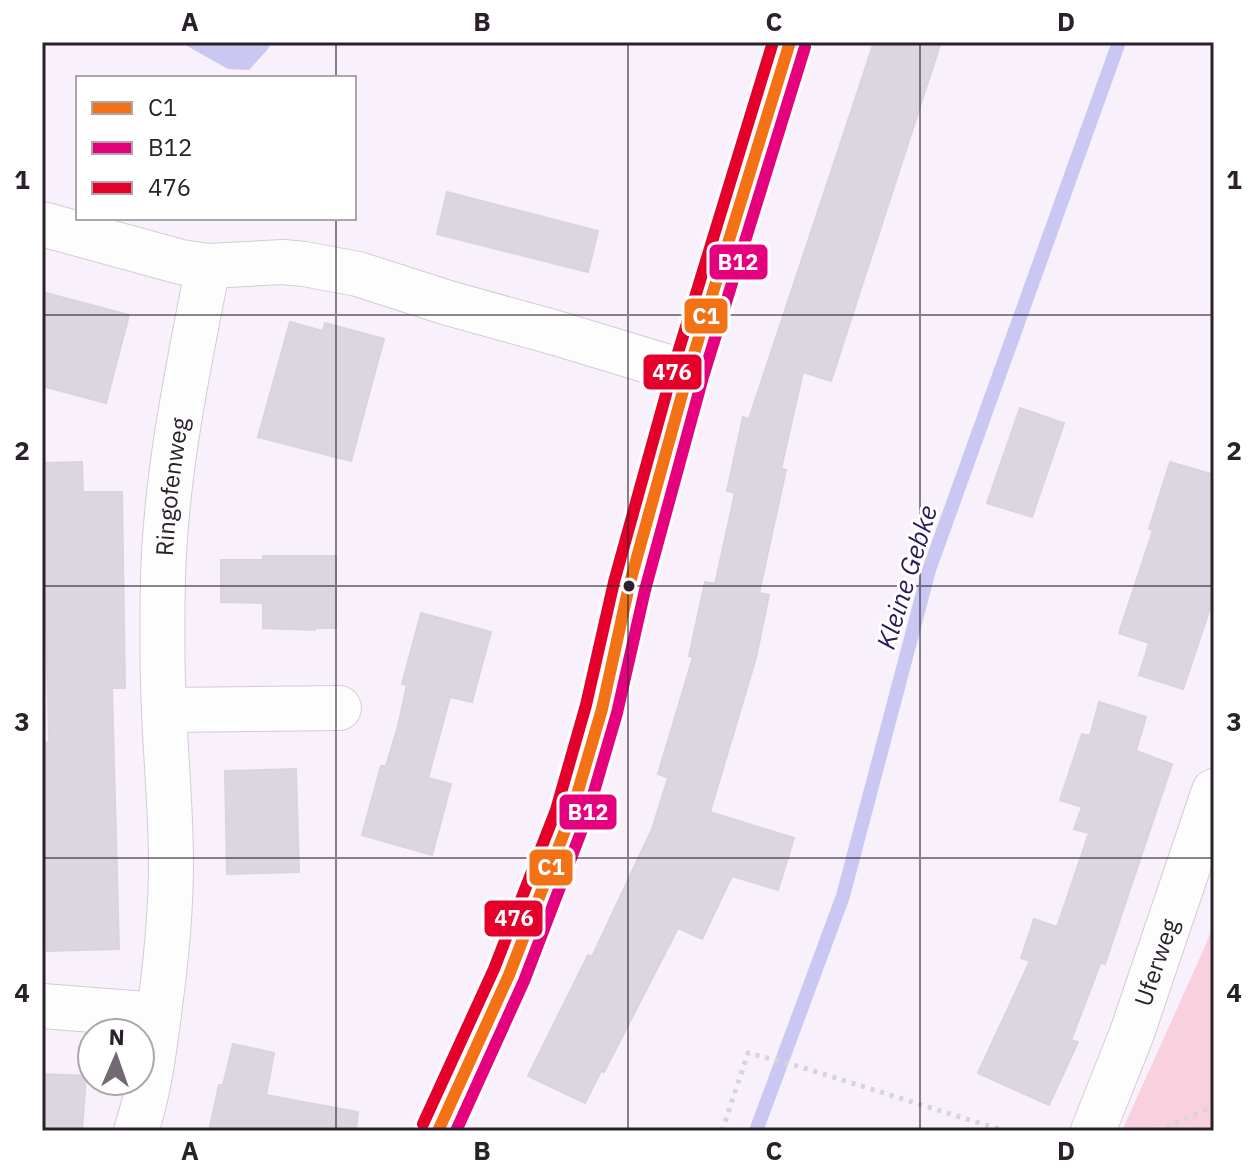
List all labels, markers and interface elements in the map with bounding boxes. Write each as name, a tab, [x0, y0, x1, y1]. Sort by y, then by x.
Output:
text: A	[181, 4, 199, 38]
text: B	[473, 4, 491, 38]
text: C	[766, 4, 783, 38]
text: D	[1057, 4, 1075, 38]
legend	[76, 76, 356, 220]
text: C1	[148, 91, 177, 123]
text: B12	[148, 131, 192, 163]
text: 1	[14, 162, 30, 196]
text: 1	[1226, 162, 1242, 196]
text: 476	[148, 171, 191, 203]
line badge: B12	[708, 243, 769, 281]
text: B12	[717, 247, 759, 276]
line badge: C1	[683, 297, 729, 335]
text: C1	[692, 301, 720, 330]
line badge: 476	[642, 353, 703, 391]
text: 476	[652, 357, 692, 386]
street label: Ringofenweg	[148, 415, 195, 557]
text: 2	[14, 433, 30, 467]
text: 2	[1226, 433, 1242, 467]
water label: Kleine Gebke	[868, 501, 944, 653]
unlabelled marker	[621, 578, 637, 594]
text: 3	[14, 704, 30, 738]
text: 3	[1226, 704, 1242, 738]
line badge: B12	[558, 793, 618, 831]
text: B12	[567, 797, 609, 826]
line badge: C1	[528, 848, 574, 887]
text: C1	[537, 852, 565, 881]
line badge: 476	[483, 899, 544, 938]
text: 476	[494, 903, 534, 932]
street label: Uferweg	[1126, 914, 1186, 1010]
text: 4	[14, 975, 30, 1009]
text: 4	[1226, 975, 1242, 1009]
north arrow	[76, 1017, 156, 1097]
text: N	[108, 1022, 125, 1051]
text: A	[181, 1133, 199, 1167]
text: B	[473, 1133, 491, 1167]
text: C	[766, 1133, 783, 1167]
text: D	[1057, 1133, 1075, 1167]

